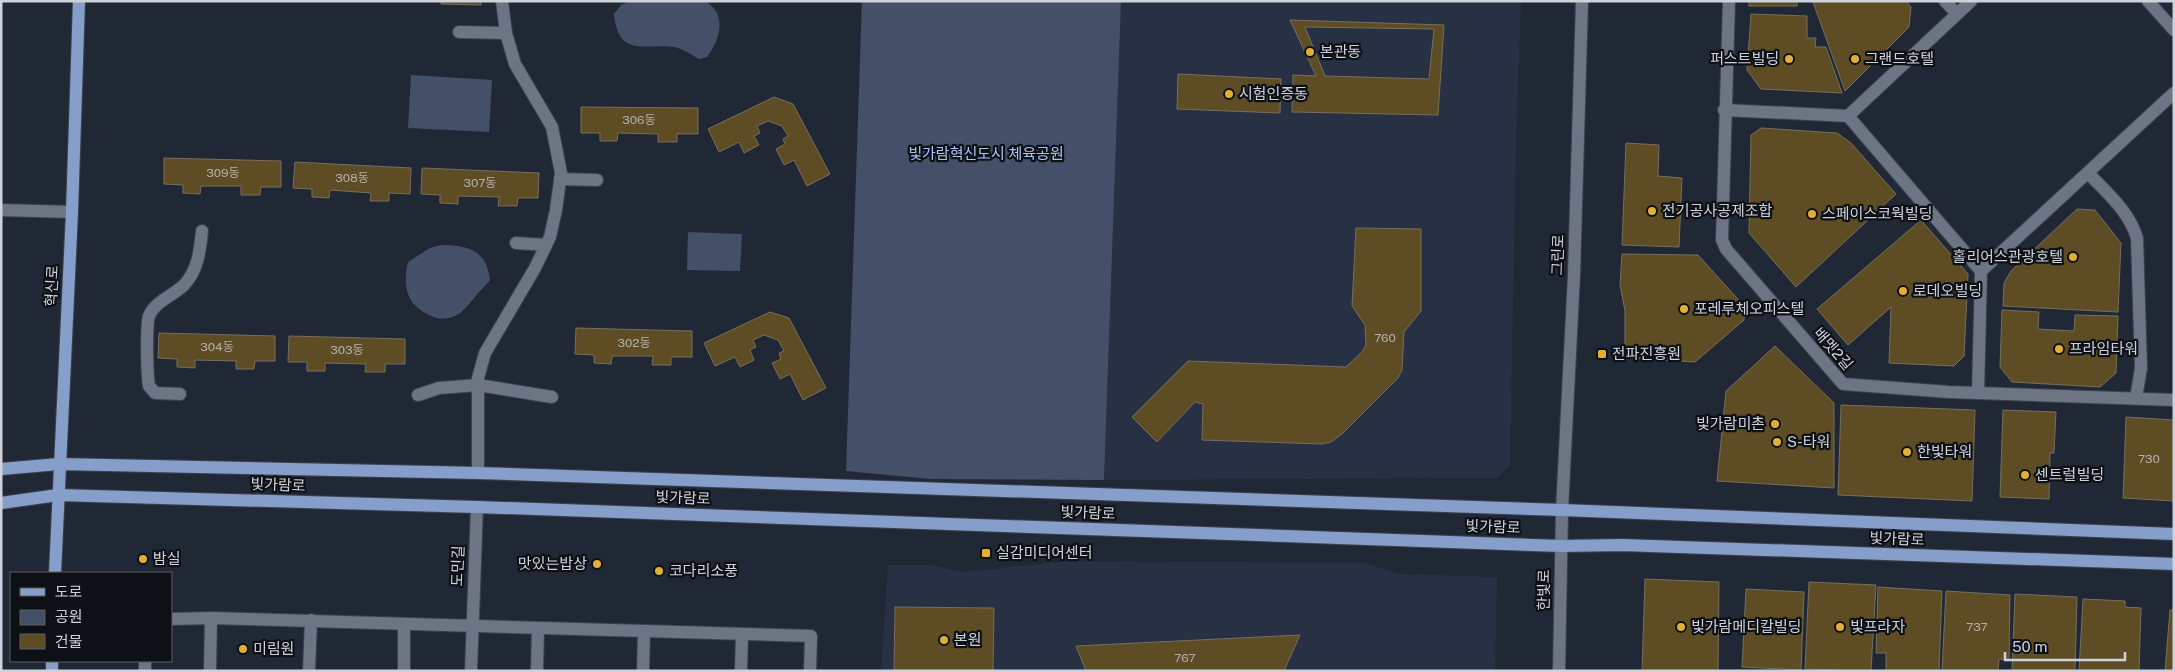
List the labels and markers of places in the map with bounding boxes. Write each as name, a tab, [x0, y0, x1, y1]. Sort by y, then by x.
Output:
place label: 본관동	[1320, 43, 1361, 60]
marker: 본관동	[1304, 46, 1316, 58]
place label: 퍼스트빌딩	[1710, 50, 1779, 67]
place label: 그랜드호텔	[1865, 50, 1934, 67]
marker: 퍼스트빌딩	[1783, 53, 1795, 65]
marker: 그랜드호텔	[1849, 53, 1861, 65]
place label: 시험인증동	[1239, 85, 1308, 102]
marker: 시험인증동	[1223, 88, 1235, 100]
place label: 전기공사공제조합	[1662, 202, 1773, 219]
marker: 전기공사공제조합	[1646, 205, 1658, 217]
place label: 스페이스코웍빌딩	[1822, 205, 1932, 222]
marker: 스페이스코웍빌딩	[1806, 208, 1818, 220]
place label: 홀리어스관광호텔	[1953, 248, 2063, 265]
marker: 홀리어스관광호텔	[2067, 251, 2079, 263]
place label: 로데오빌딩	[1913, 282, 1982, 299]
marker: 로데오빌딩	[1897, 285, 1909, 297]
place label: 포레루체오피스텔	[1694, 300, 1804, 317]
marker: 포레루체오피스텔	[1678, 303, 1690, 315]
place label: 프라임타워	[2069, 340, 2138, 357]
marker: 프라임타워	[2053, 343, 2065, 355]
place label: 전파진흥원	[1612, 345, 1681, 362]
marker: 전파진흥원	[1596, 348, 1608, 360]
place label: 빛가람미촌	[1696, 415, 1765, 432]
marker: 빛가람미촌	[1769, 418, 1781, 430]
place label: S-타워	[1787, 433, 1830, 450]
marker: S-타워	[1771, 436, 1783, 448]
place label: 한빛타워	[1917, 443, 1972, 460]
marker: 한빛타워	[1901, 446, 1913, 458]
place label: 센트럴빌딩	[2035, 466, 2104, 483]
marker: 센트럴빌딩	[2019, 469, 2031, 481]
place label: 실감미디어센터	[996, 544, 1093, 561]
marker: 실감미디어센터	[980, 547, 992, 559]
place label: 밤실	[153, 550, 181, 567]
marker: 밤실	[137, 553, 149, 565]
place label: 맛있는밥상	[518, 555, 587, 572]
marker: 맛있는밥상	[591, 558, 603, 570]
place label: 코다리소풍	[669, 562, 738, 579]
marker: 코다리소풍	[653, 565, 665, 577]
place label: 빛가람메디칼빌딩	[1691, 618, 1801, 635]
place label: 빛프라자	[1850, 618, 1905, 635]
marker: 빛가람메디칼빌딩	[1675, 621, 1687, 633]
marker: 빛프라자	[1834, 621, 1846, 633]
place label: 본원	[954, 631, 982, 648]
marker: 본원	[938, 634, 950, 646]
place label: 미림원	[253, 640, 294, 657]
marker: 미림원	[237, 643, 249, 655]

